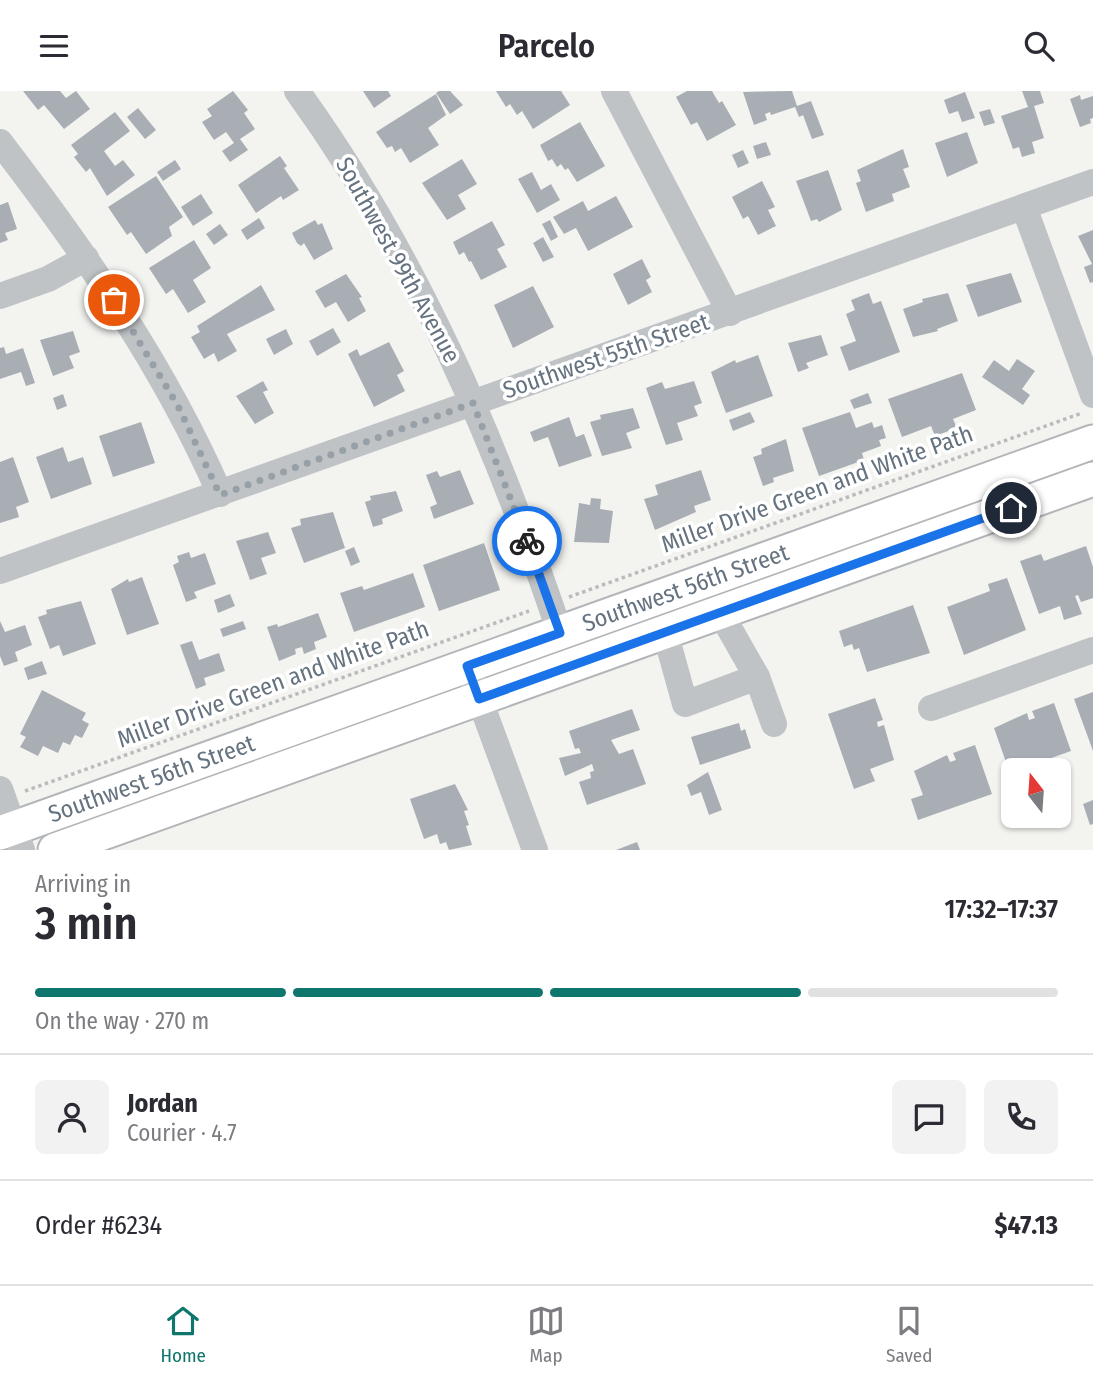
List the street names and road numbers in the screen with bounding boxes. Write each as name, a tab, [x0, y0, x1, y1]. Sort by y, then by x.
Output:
street label: Southwest 99th Avenue	[330, 152, 466, 368]
street label: Southwest 55th Street	[499, 308, 713, 404]
street label: Miller Drive Green and White Path	[657, 419, 977, 559]
street label: Southwest 56th Street	[579, 538, 793, 638]
street label: Miller Drive Green and White Path	[113, 614, 433, 754]
street label: Southwest 56th Street	[45, 729, 259, 829]

